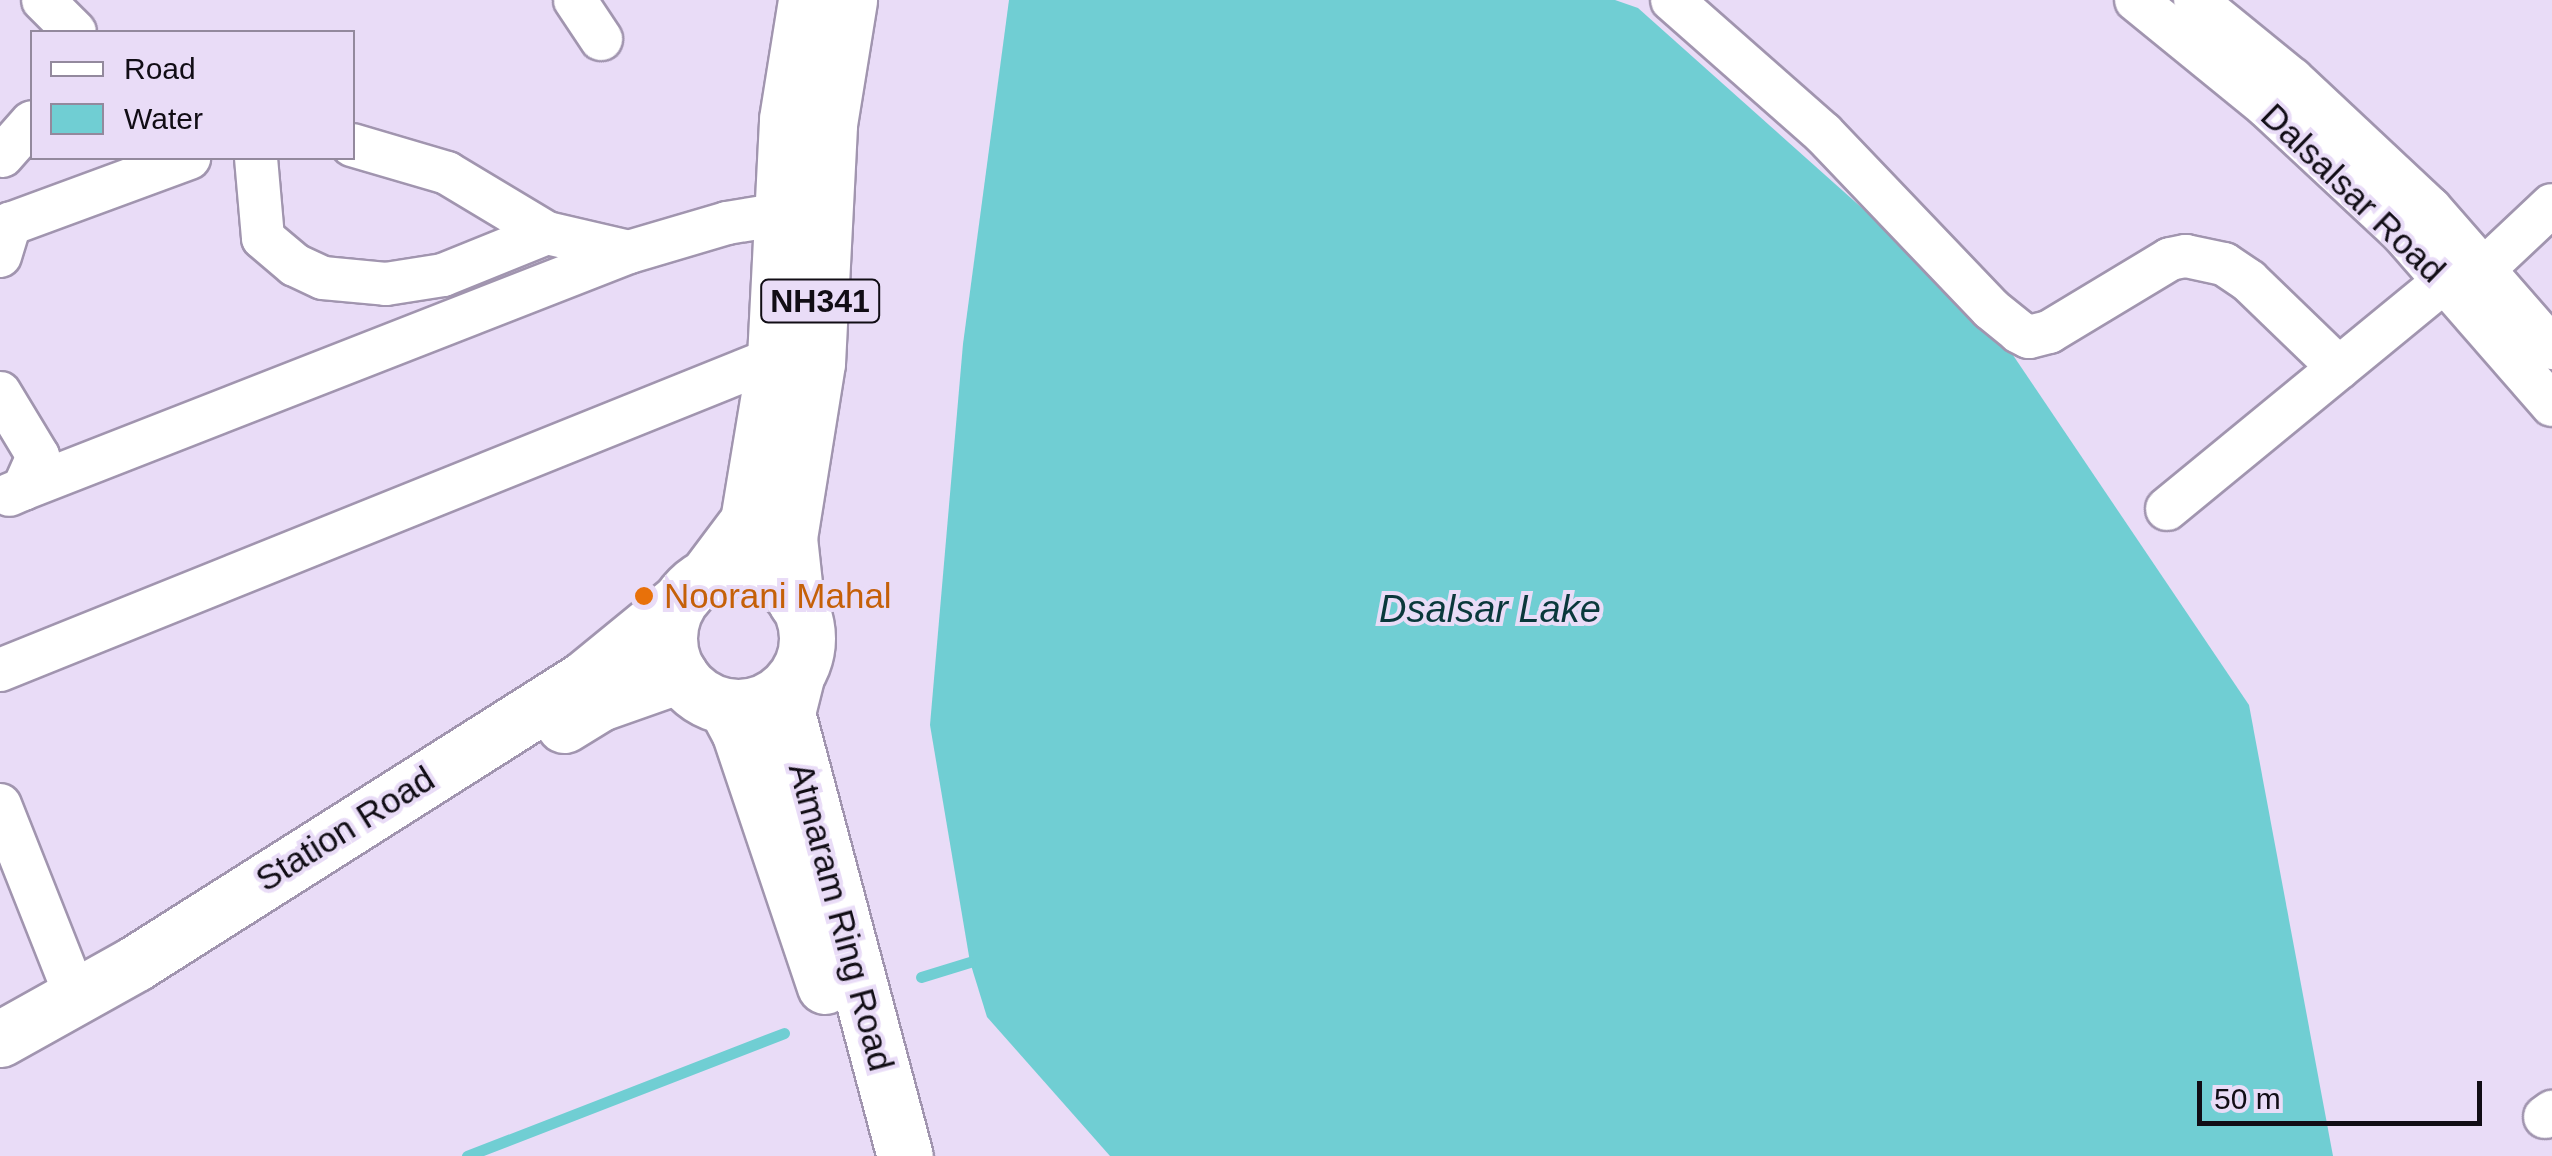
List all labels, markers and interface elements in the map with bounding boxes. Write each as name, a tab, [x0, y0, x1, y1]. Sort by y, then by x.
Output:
legend	[30, 30, 355, 160]
text: Road	[124, 52, 196, 85]
street label: Dalsalsar Road	[2252, 95, 2454, 291]
text: Water	[124, 102, 203, 135]
road number: NH341	[760, 274, 880, 328]
place label: Noorani Mahal	[664, 575, 892, 617]
marker: Noorani Mahal	[633, 585, 655, 607]
water label: Dsalsar Lake	[1379, 587, 1601, 633]
street label: Station Road	[248, 758, 442, 900]
street label: Atmaram Ring Road	[780, 758, 902, 1076]
scale bar	[2202, 1061, 2487, 1123]
text: 50 m	[2214, 1082, 2281, 1115]

